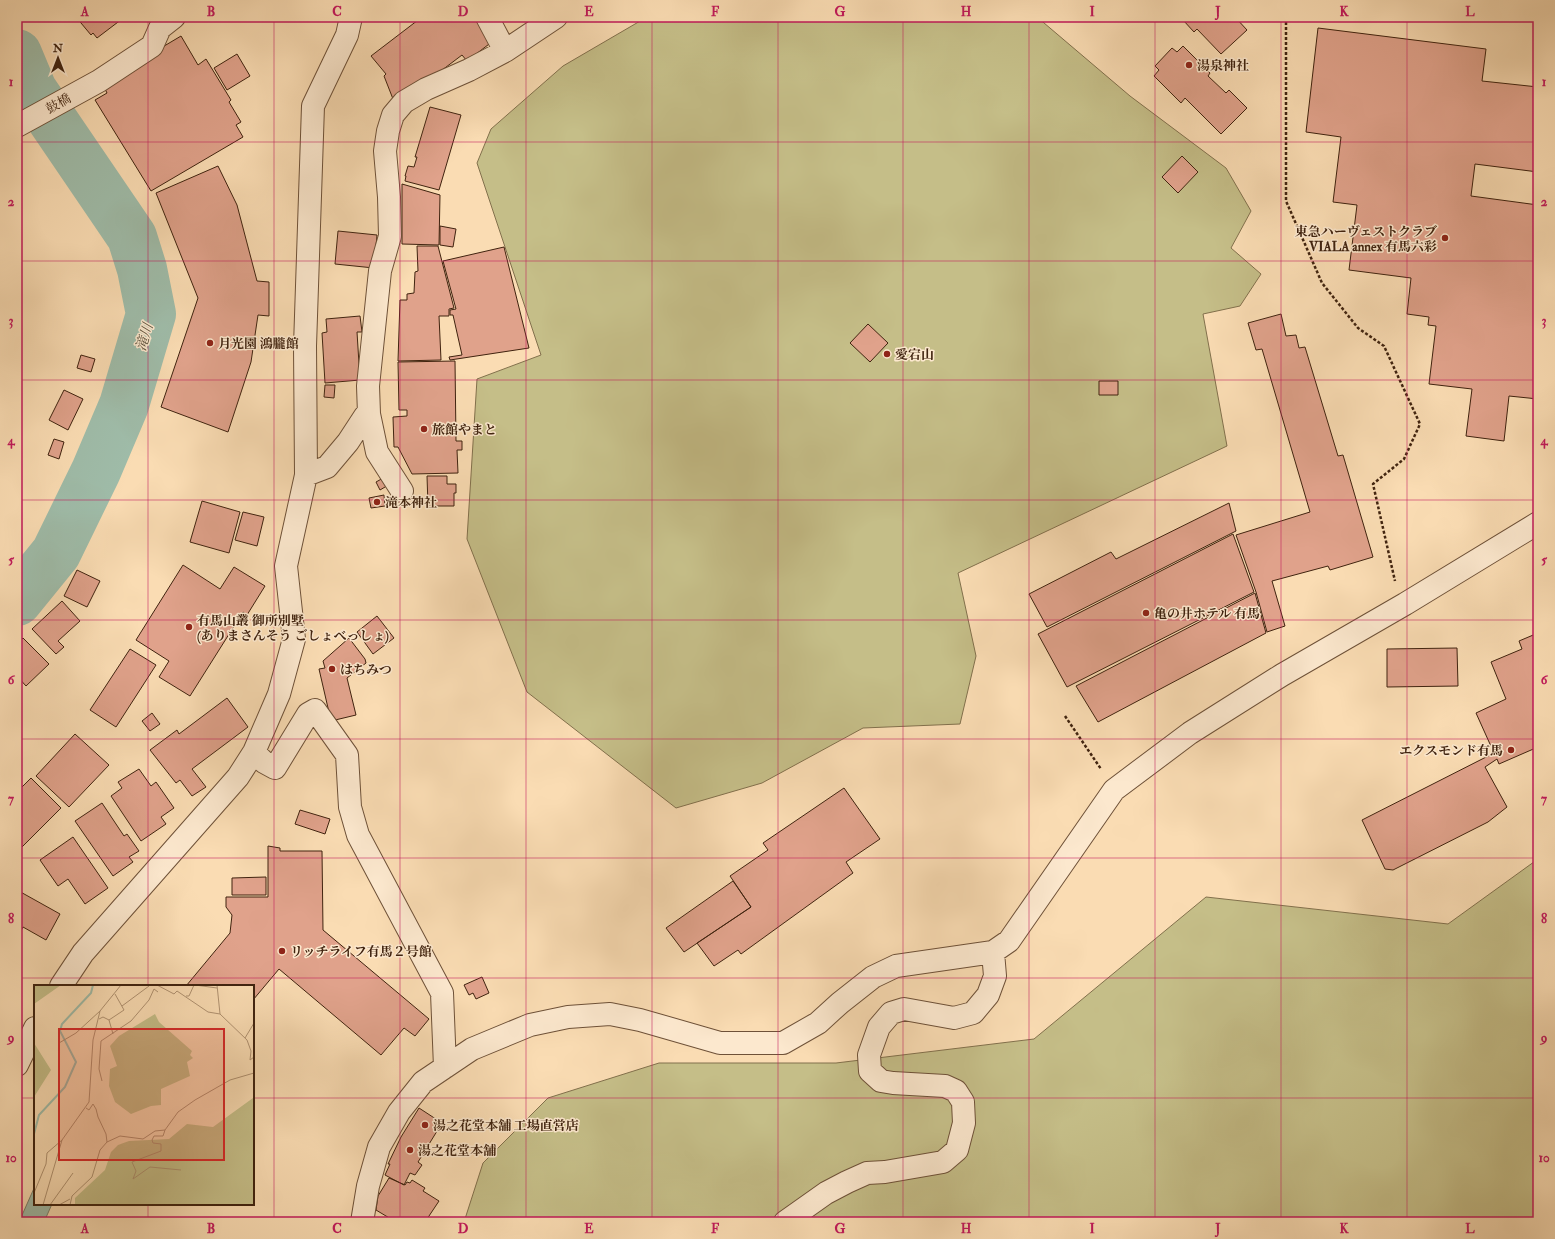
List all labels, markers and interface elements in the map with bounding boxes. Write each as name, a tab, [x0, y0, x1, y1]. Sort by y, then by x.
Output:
text: A	[80, 4, 90, 20]
text: B	[207, 4, 215, 20]
text: C	[332, 4, 342, 20]
text: D	[458, 4, 469, 20]
text: E	[584, 4, 594, 20]
text: F	[711, 4, 720, 20]
text: G	[835, 4, 846, 20]
text: H	[961, 4, 972, 20]
text: I	[1089, 4, 1095, 20]
text: J	[1214, 4, 1221, 21]
text: K	[1339, 4, 1349, 20]
text: L	[1465, 4, 1475, 20]
north arrow	[38, 38, 78, 78]
text: N	[52, 42, 64, 55]
place label: 湯泉神社	[1197, 58, 1249, 74]
marker: 湯泉神社	[1184, 60, 1194, 70]
text: 1	[9, 74, 14, 90]
text: 1	[1542, 74, 1547, 90]
street label: 鼓橋	[43, 91, 74, 117]
text: 2	[8, 194, 15, 210]
text: 2	[1541, 194, 1548, 210]
place label: 東急ハーヴェストクラブ VIALA annex 有馬六彩	[1295, 224, 1437, 255]
marker: 東急ハーヴェストクラブ VIALA annex 有馬六彩	[1440, 233, 1450, 243]
text: 3	[9, 313, 14, 329]
text: 3	[1542, 313, 1547, 329]
water label: 滝川	[132, 319, 157, 353]
place label: 月光園 鴻朧館	[218, 336, 299, 352]
marker: 月光園 鴻朧館	[205, 338, 215, 348]
place label: 愛宕山	[895, 347, 934, 363]
marker: 愛宕山	[882, 349, 892, 359]
place label: 旅館やまと	[432, 422, 497, 438]
marker: 旅館やまと	[419, 424, 429, 434]
text: 4	[6, 433, 15, 449]
text: 4	[1539, 433, 1548, 449]
place label: 滝本神社	[385, 495, 437, 511]
marker: 滝本神社	[372, 497, 382, 507]
text: 5	[8, 552, 14, 568]
text: 5	[1541, 552, 1547, 568]
place label: 亀の井ホテル 有馬	[1154, 606, 1260, 622]
marker: 亀の井ホテル 有馬	[1141, 608, 1151, 618]
place label: 有馬山叢 御所別墅 (ありまさんそう ごしょべっしょ)	[197, 613, 389, 644]
marker: 有馬山叢 御所別墅 (ありまさんそう ごしょべっしょ)	[184, 622, 194, 632]
place label: はちみつ	[340, 662, 392, 678]
marker: はちみつ	[327, 664, 337, 674]
text: 6	[8, 672, 16, 688]
text: 6	[1541, 672, 1549, 688]
place label: エクスモンド有馬	[1399, 743, 1503, 759]
marker: エクスモンド有馬	[1506, 745, 1516, 755]
text: 7	[8, 791, 15, 807]
text: 7	[1541, 791, 1548, 807]
text: 8	[8, 911, 14, 927]
text: 8	[1541, 911, 1547, 927]
place label: リッチライフ有馬２号館	[290, 944, 432, 960]
marker: リッチライフ有馬２号館	[277, 946, 287, 956]
inset map	[34, 985, 254, 1205]
text: 9	[6, 1030, 15, 1046]
text: 9	[1539, 1030, 1548, 1046]
place label: 湯之花堂本舗 工場直営店	[433, 1118, 579, 1134]
marker: 湯之花堂本舗 工場直営店	[420, 1120, 430, 1130]
place label: 湯之花堂本舗	[418, 1143, 497, 1159]
marker: 湯之花堂本舗	[405, 1145, 415, 1155]
text: 10	[5, 1150, 17, 1166]
text: 10	[1538, 1150, 1550, 1166]
text: A	[80, 1221, 90, 1237]
text: B	[207, 1221, 215, 1237]
text: C	[332, 1221, 342, 1237]
text: D	[458, 1221, 469, 1237]
text: E	[584, 1221, 594, 1237]
text: F	[711, 1221, 720, 1237]
text: G	[835, 1221, 846, 1237]
text: H	[961, 1221, 972, 1237]
text: I	[1089, 1221, 1095, 1237]
text: J	[1214, 1221, 1221, 1238]
text: K	[1339, 1221, 1349, 1237]
text: L	[1465, 1221, 1475, 1237]

